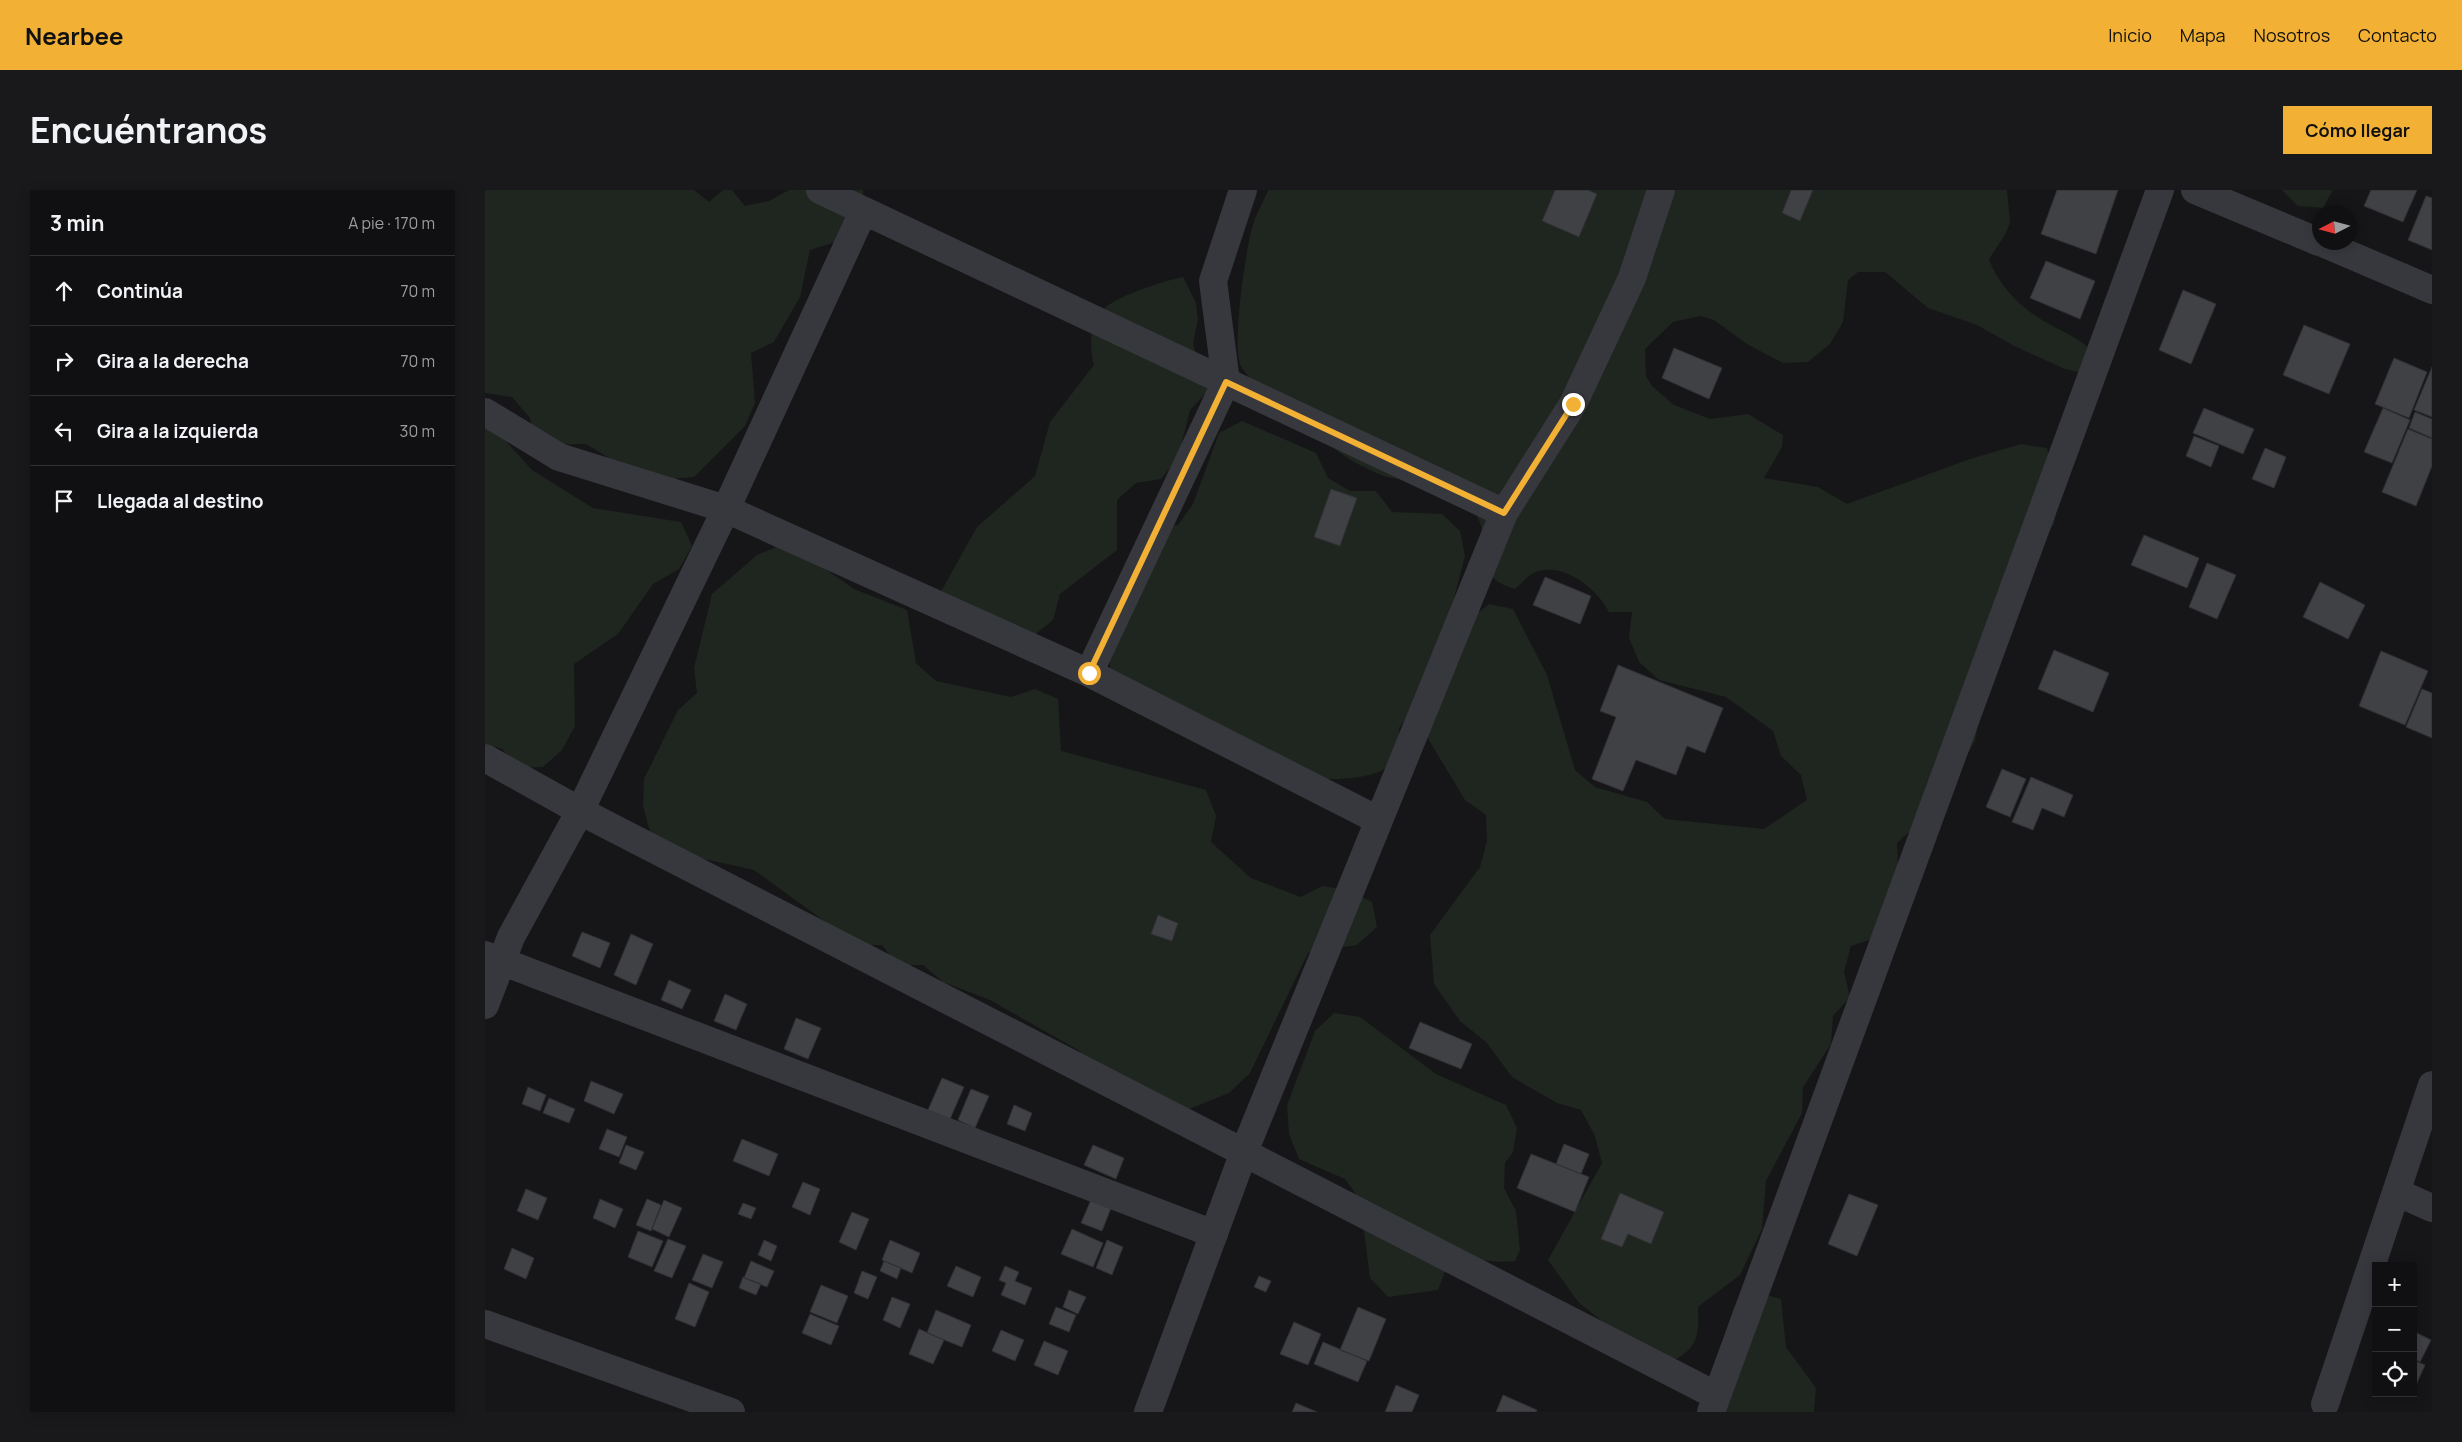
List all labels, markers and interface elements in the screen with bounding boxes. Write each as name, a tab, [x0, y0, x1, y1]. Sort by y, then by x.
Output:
text: Nearbee	[25, 19, 124, 52]
text: Inicio	[2108, 23, 2152, 47]
text: Mapa	[2180, 23, 2226, 47]
text: Nosotros	[2254, 23, 2330, 47]
text: Contacto	[2358, 23, 2437, 47]
text: Encuéntranos	[30, 106, 267, 154]
button: Cómo llegar	[2283, 106, 2432, 154]
north arrow	[2312, 205, 2357, 250]
text: 3 min	[50, 209, 104, 237]
text: A pie · 170 m	[348, 212, 435, 234]
icon: ahead	[50, 277, 78, 305]
text: Continúa	[97, 278, 183, 304]
text: 70 m	[400, 280, 435, 302]
icon: right	[50, 347, 78, 375]
text: Gira a la derecha	[97, 348, 249, 374]
text: 70 m	[400, 350, 435, 372]
route end	[1562, 393, 1585, 416]
icon: left	[50, 417, 78, 445]
text: Gira a la izquierda	[97, 418, 258, 444]
text: 30 m	[400, 420, 435, 442]
icon: arrive	[50, 487, 78, 515]
text: Llegada al destino	[97, 488, 264, 514]
route start	[1078, 662, 1101, 685]
map controls	[2372, 1262, 2417, 1397]
button: +	[2372, 1262, 2417, 1307]
button: −	[2372, 1307, 2417, 1352]
button: locate	[2372, 1352, 2417, 1397]

